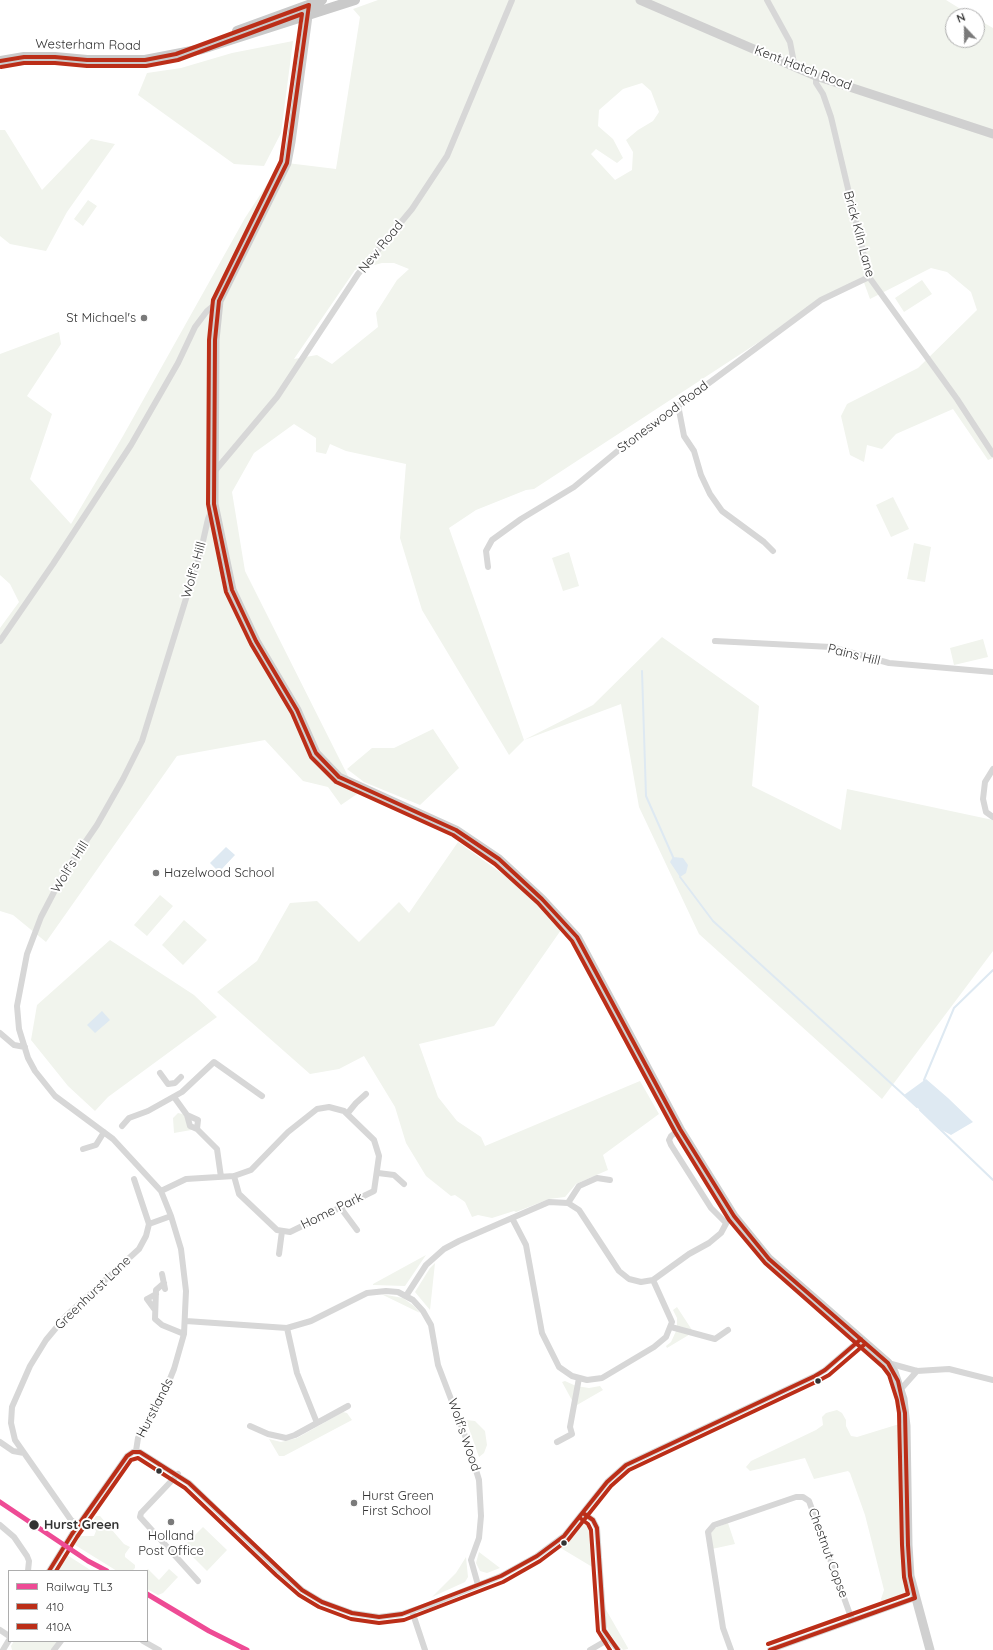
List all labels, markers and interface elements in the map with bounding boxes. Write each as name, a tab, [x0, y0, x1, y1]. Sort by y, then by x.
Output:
north arrow	[945, 8, 985, 48]
text: N	[955, 10, 967, 26]
street label: Westerham Road	[35, 36, 141, 54]
street label: Kent Hatch Road	[752, 42, 854, 94]
street label: Brick Kiln Lane	[840, 189, 878, 279]
street label: New Road	[355, 218, 407, 276]
place label: St Michael's	[66, 310, 136, 326]
marker: St Michael's	[139, 313, 149, 323]
street label: Stoneswood Road	[615, 378, 711, 456]
street label: Wolf's Hill	[178, 540, 210, 600]
street label: Pains Hill	[826, 641, 882, 669]
street label: Wolf's Hill	[48, 838, 92, 896]
place label: Hazelwood School	[164, 865, 274, 881]
marker: Hazelwood School	[151, 868, 161, 878]
street label: Home Park	[298, 1189, 366, 1233]
street label: Greenhurst Lane	[52, 1253, 134, 1333]
street label: Hurstlands	[133, 1376, 177, 1440]
unlabelled marker	[813, 1376, 823, 1386]
street label: Wolf's Wood	[444, 1397, 484, 1473]
unlabelled marker	[154, 1466, 164, 1476]
place label: Hurst Green First School	[362, 1488, 434, 1519]
marker: Hurst Green First School	[349, 1498, 359, 1508]
street label: Chestnut Copse	[805, 1506, 851, 1600]
place label: Hurst Green	[44, 1517, 119, 1533]
marker: Holland Post Office	[166, 1517, 176, 1527]
marker: Hurst Green	[27, 1518, 41, 1532]
place label: Holland Post Office	[138, 1528, 204, 1559]
unlabelled marker	[559, 1538, 569, 1548]
legend	[8, 1570, 148, 1642]
text: Railway TL3	[46, 1579, 113, 1594]
text: 410	[46, 1599, 64, 1614]
text: 410A	[46, 1619, 72, 1634]

